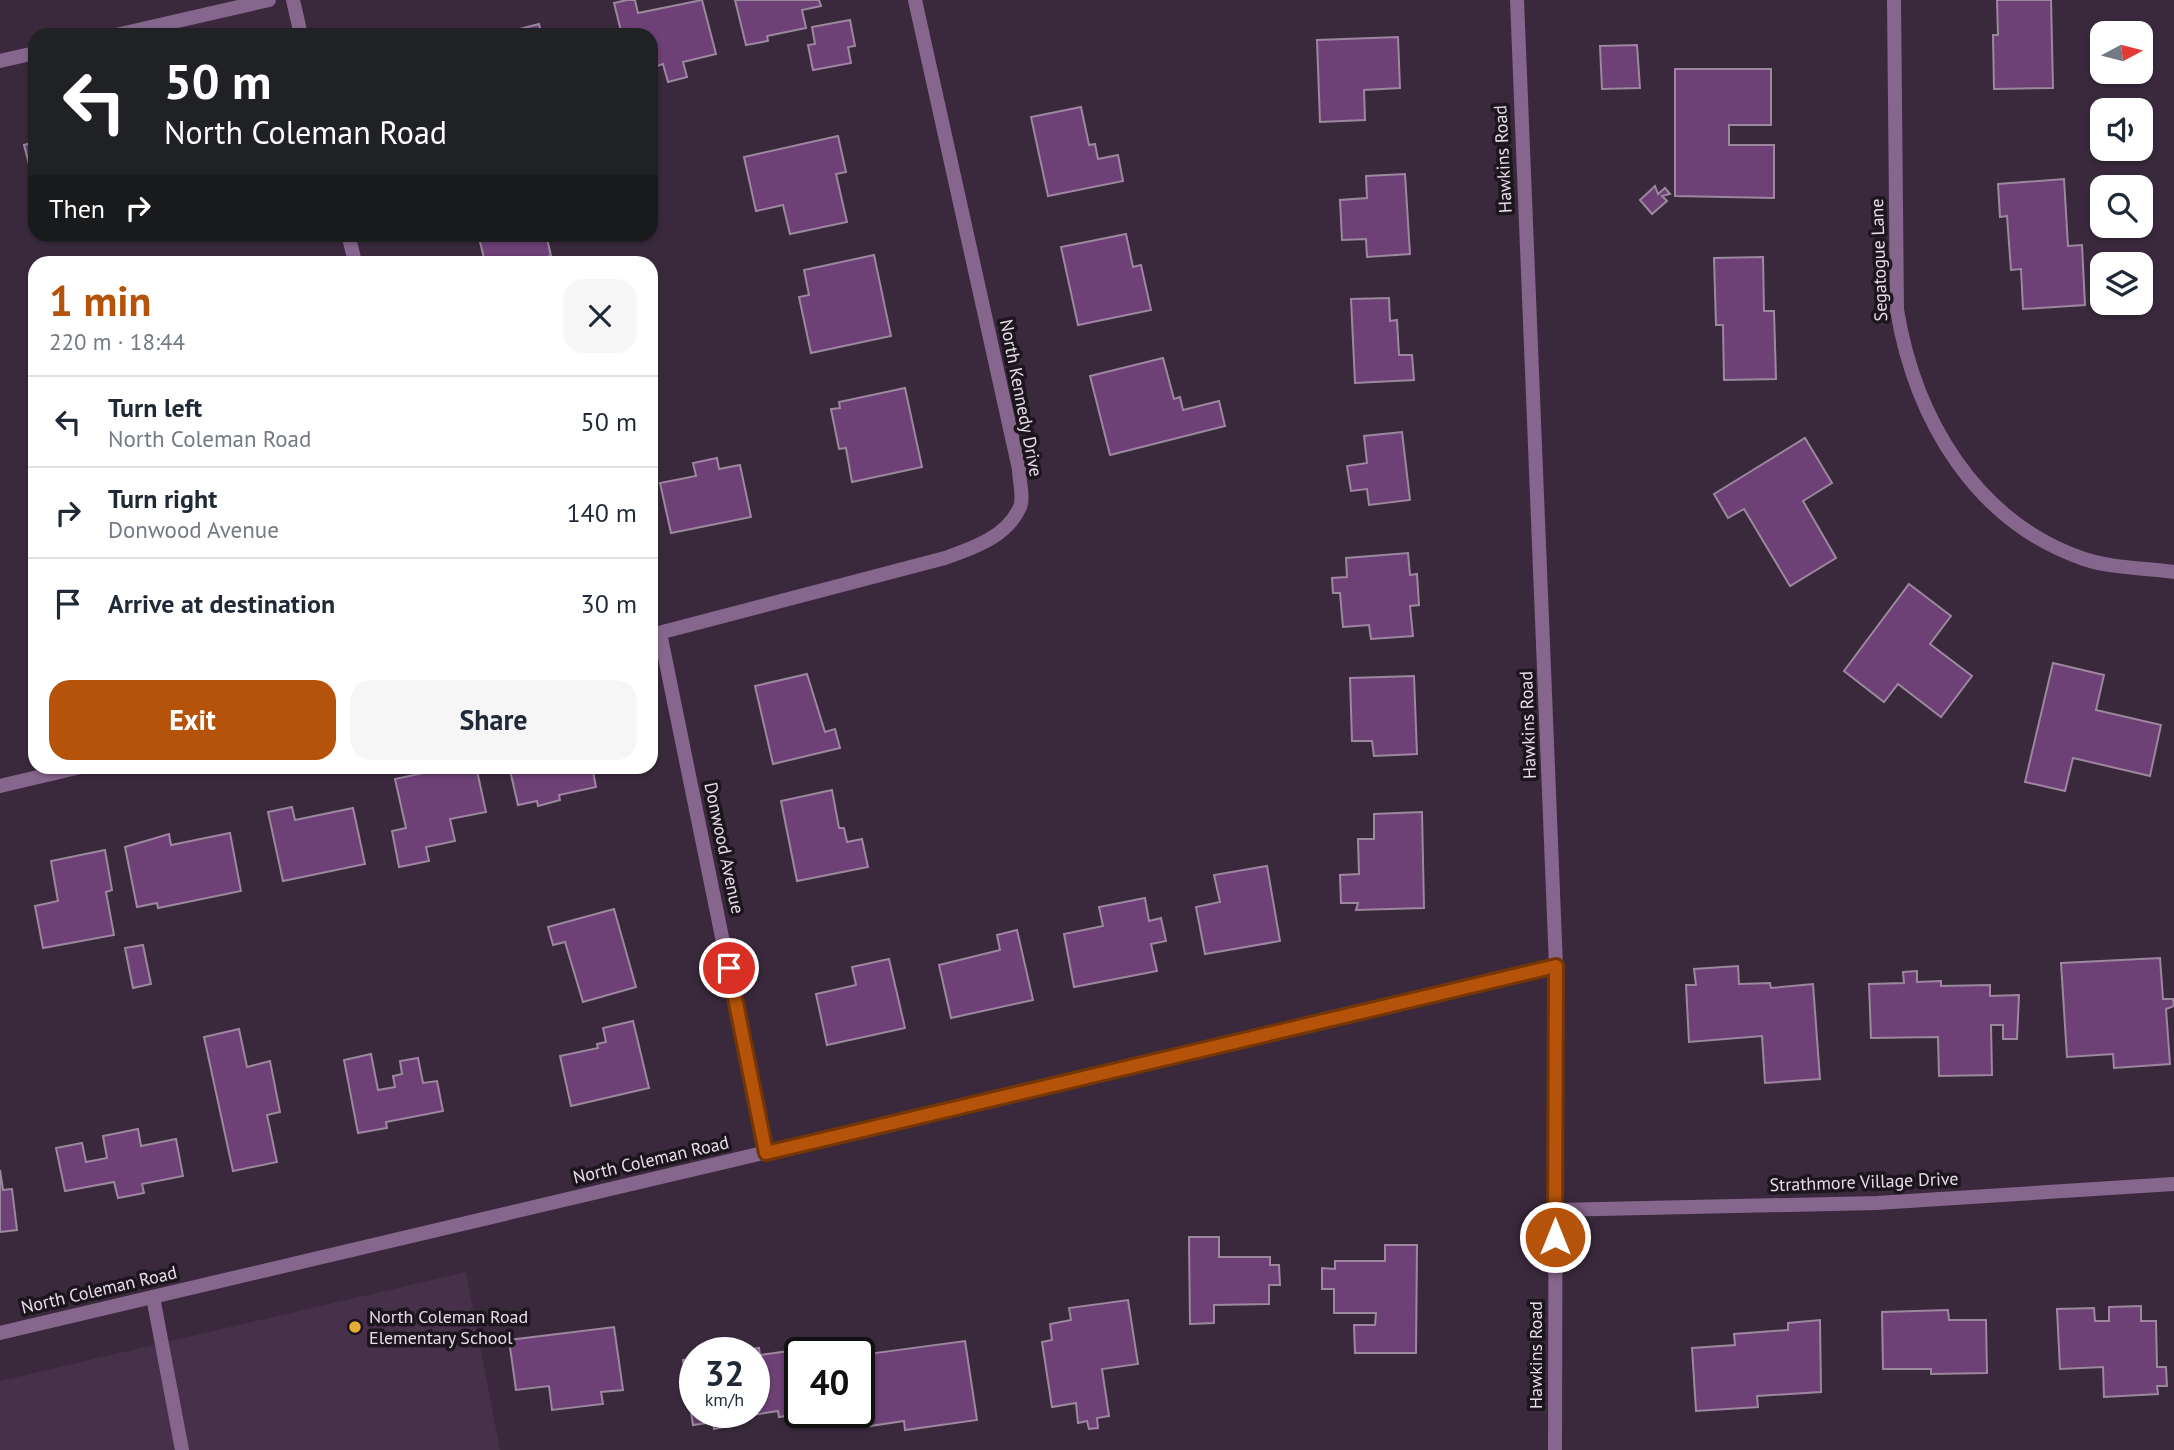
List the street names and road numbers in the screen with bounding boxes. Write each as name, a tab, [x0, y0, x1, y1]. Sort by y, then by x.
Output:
street label: Hawkins Road	[1488, 104, 1517, 214]
street label: Segatogue Lane	[1865, 198, 1892, 322]
street label: North Kennedy Drive	[995, 317, 1048, 479]
street label: Hawkins Road	[1514, 671, 1541, 779]
street label: Donwood Avenue	[699, 780, 750, 916]
street label: North Coleman Road	[571, 1130, 731, 1189]
street label: Strathmore Village Drive	[1769, 1167, 1959, 1196]
street label: North Coleman Road	[19, 1260, 179, 1319]
street label: Hawkins Road	[1524, 1301, 1547, 1409]

